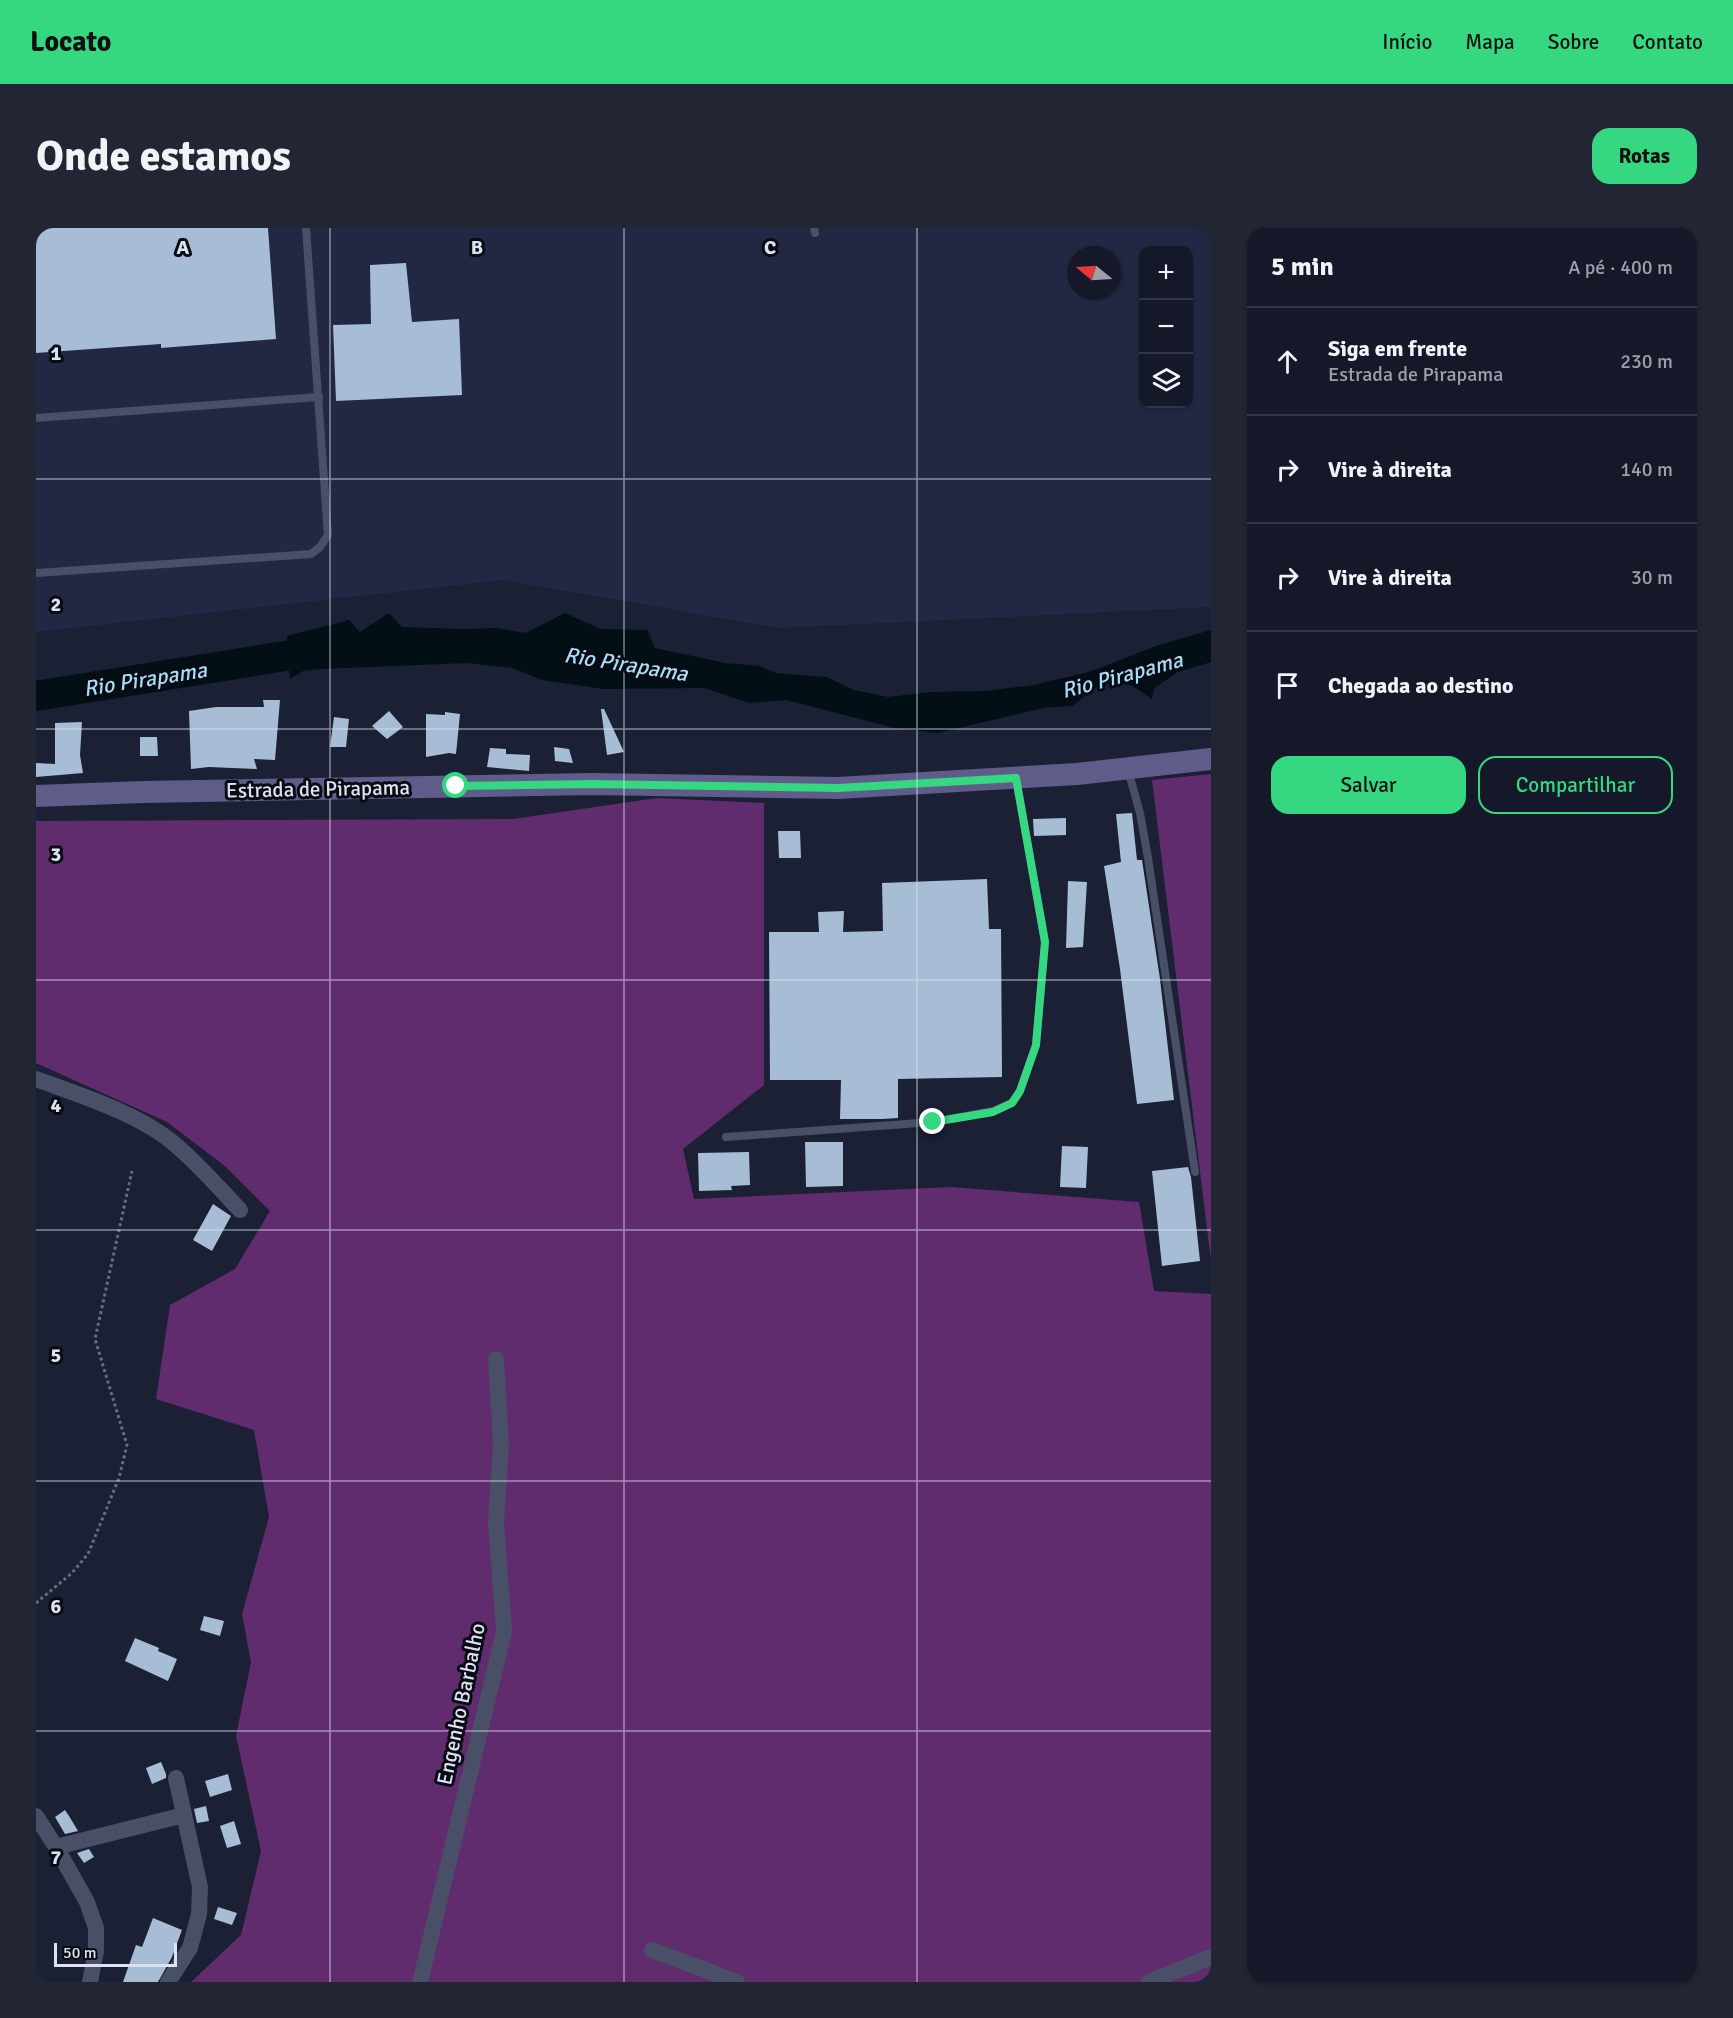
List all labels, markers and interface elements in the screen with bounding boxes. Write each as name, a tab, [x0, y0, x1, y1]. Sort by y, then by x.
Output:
text: Locato	[30, 25, 111, 59]
text: Início	[1382, 29, 1432, 55]
text: Mapa	[1465, 29, 1515, 55]
text: Sobre	[1548, 29, 1599, 55]
text: Contato	[1632, 29, 1703, 55]
button: Rotas	[1592, 128, 1697, 184]
text: Onde estamos	[36, 131, 291, 182]
text: A	[177, 235, 190, 260]
text: B	[471, 235, 483, 260]
text: C	[764, 235, 776, 260]
north arrow	[1067, 246, 1121, 300]
map controls	[1139, 246, 1193, 408]
button: +	[1139, 246, 1193, 300]
text: 5 min	[1271, 251, 1334, 283]
text: A pé · 400 m	[1568, 255, 1673, 280]
button: −	[1139, 300, 1193, 354]
text: Siga em frente	[1328, 335, 1467, 362]
text: 1	[51, 341, 62, 366]
icon: ahead	[1271, 345, 1304, 378]
text: 230 m	[1620, 349, 1673, 374]
button: layers	[1139, 354, 1193, 408]
text: Estrada de Pirapama	[1328, 362, 1503, 387]
icon: right	[1271, 453, 1304, 486]
text: Vire à direita	[1328, 456, 1452, 483]
text: 140 m	[1620, 457, 1673, 482]
icon: right	[1271, 561, 1304, 594]
text: Vire à direita	[1328, 564, 1452, 591]
text: 30 m	[1631, 565, 1673, 590]
text: 2	[51, 592, 61, 617]
water label: Rio Pirapama	[562, 641, 690, 687]
water label: Rio Pirapama	[1058, 646, 1186, 704]
water label: Rio Pirapama	[81, 656, 209, 702]
icon: arrive	[1271, 669, 1304, 702]
text: Chegada ao destino	[1328, 672, 1514, 699]
button: Salvar	[1271, 756, 1466, 814]
button: Compartilhar	[1478, 756, 1673, 814]
route start	[442, 772, 468, 798]
street label: Estrada de Pirapama	[226, 774, 410, 804]
text: 3	[51, 842, 61, 867]
text: 4	[51, 1093, 62, 1118]
route end	[919, 1108, 945, 1134]
text: 5	[51, 1343, 61, 1368]
text: 6	[51, 1594, 62, 1619]
street label: Engenho Barbalho	[431, 1621, 491, 1787]
text: 7	[51, 1845, 62, 1870]
scale bar	[54, 1940, 177, 1968]
text: 50 m	[63, 1943, 97, 1963]

